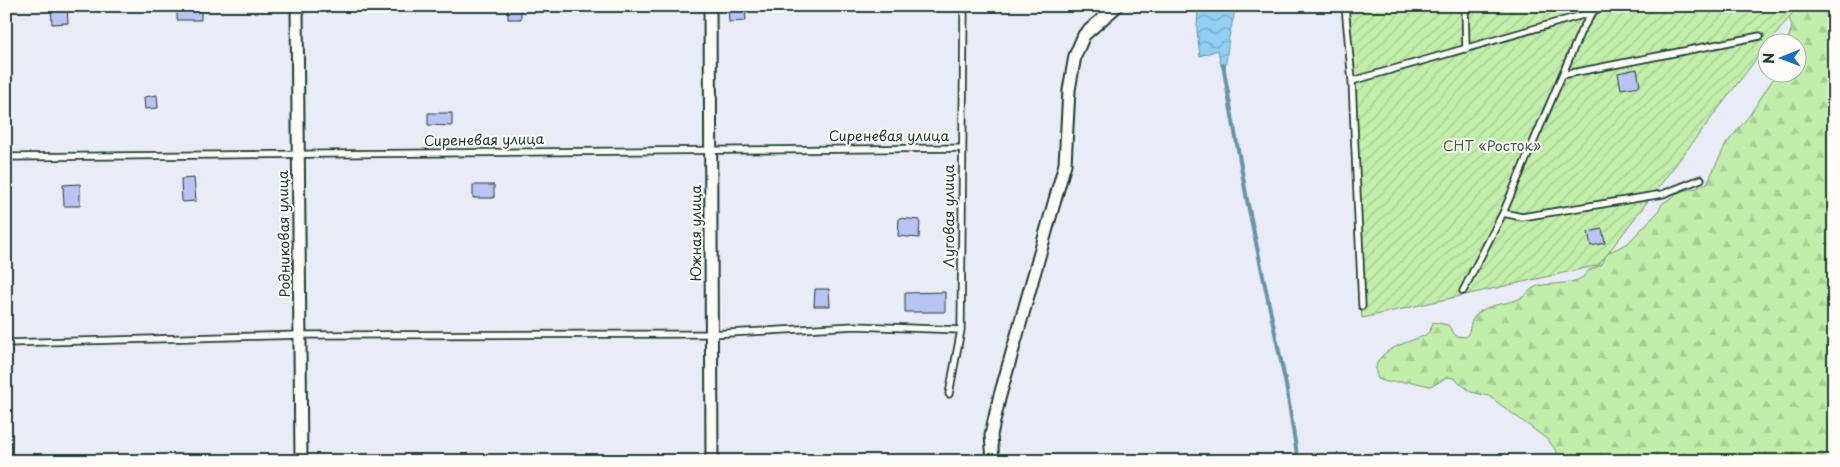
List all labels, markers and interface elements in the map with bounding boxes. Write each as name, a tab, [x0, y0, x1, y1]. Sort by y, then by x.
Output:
north arrow	[1758, 32, 1808, 82]
text: N	[1758, 53, 1779, 64]
street label: Сиреневая улица	[829, 125, 949, 146]
street label: Сиреневая улица	[424, 128, 545, 151]
park label: СНТ «Росток»	[1443, 135, 1541, 156]
street label: Луговая улица	[938, 164, 959, 267]
street label: Родниковая улица	[272, 170, 295, 298]
street label: Южная улица	[685, 185, 706, 281]

